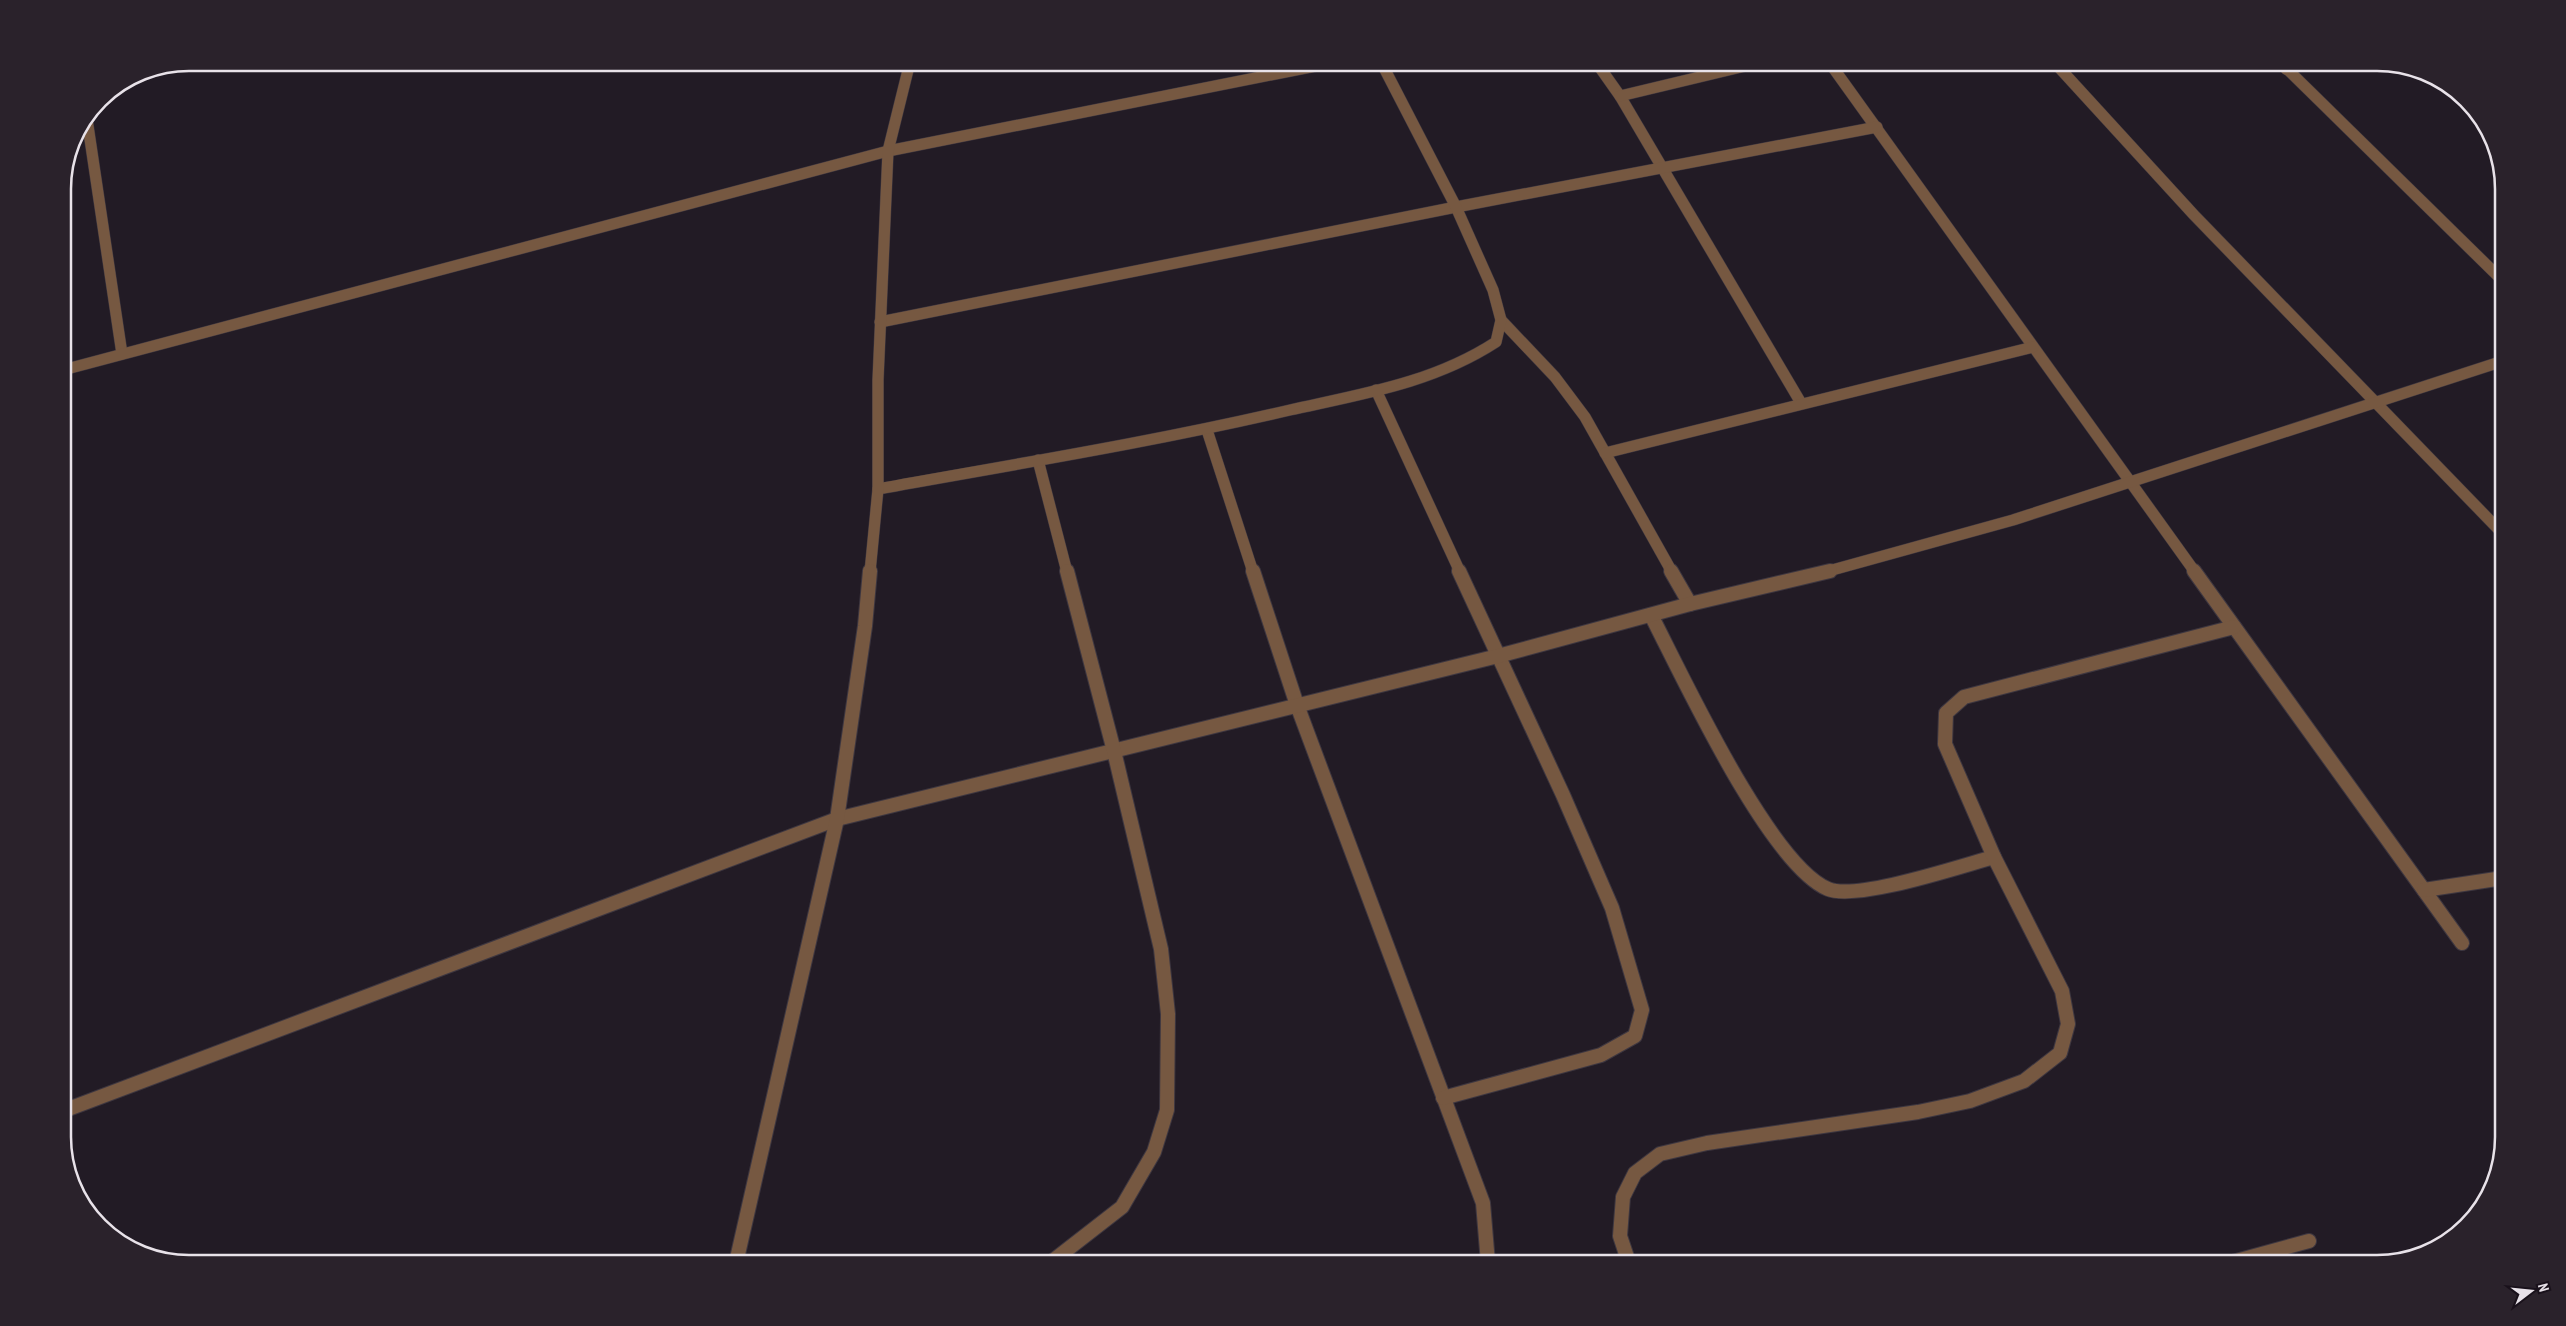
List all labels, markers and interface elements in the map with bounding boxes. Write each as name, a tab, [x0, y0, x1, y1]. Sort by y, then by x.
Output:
north arrow	[2506, 1266, 2556, 1316]
text: N	[2534, 1281, 2553, 1294]

